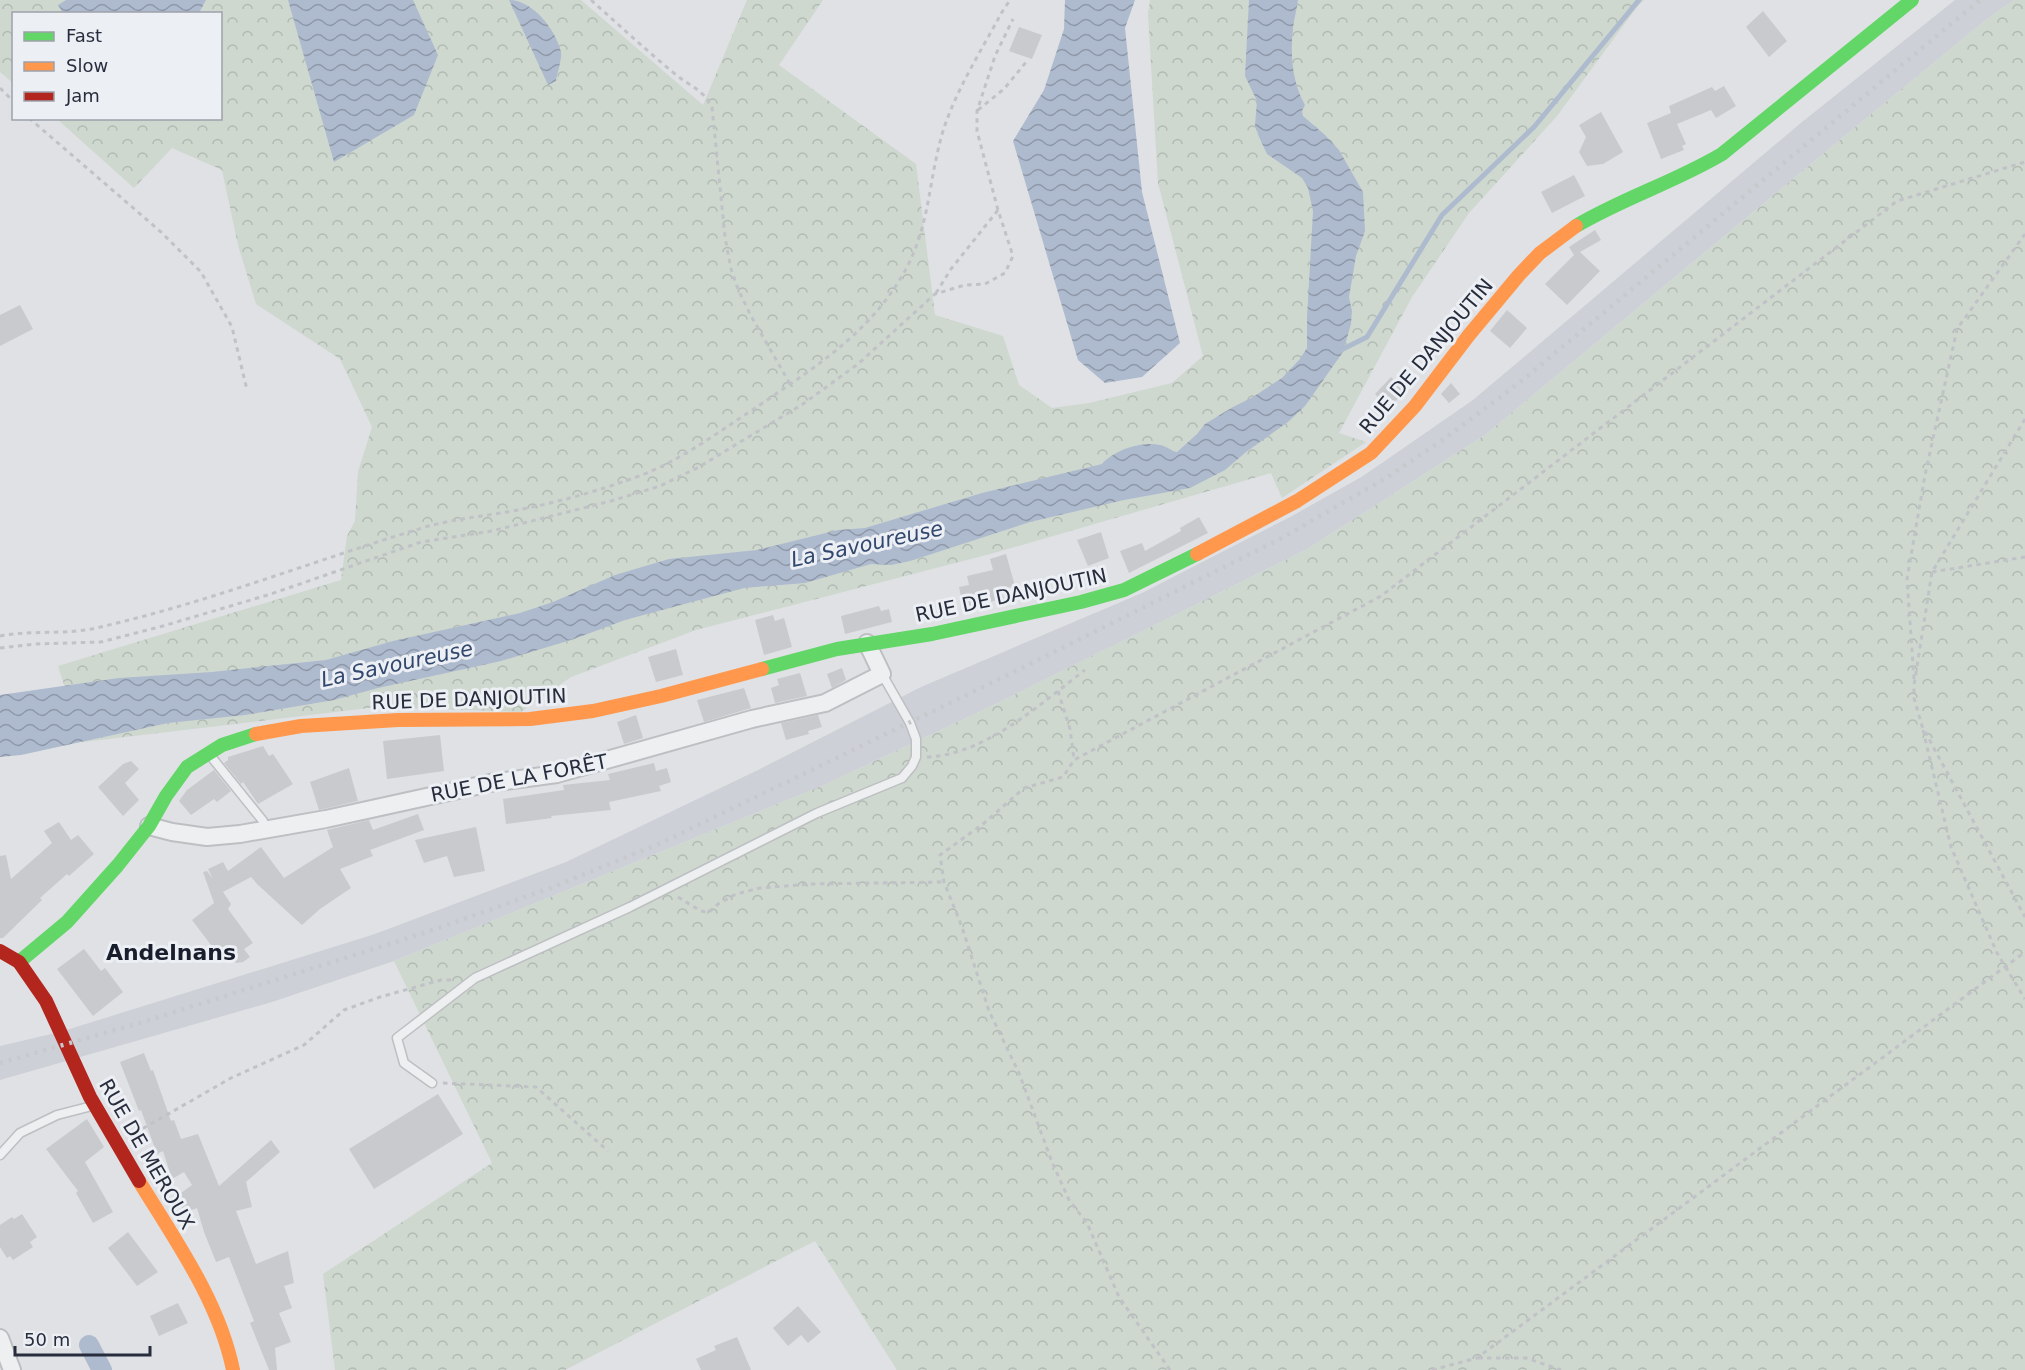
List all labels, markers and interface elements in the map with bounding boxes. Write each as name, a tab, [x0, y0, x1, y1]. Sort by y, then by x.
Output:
legend	[12, 12, 222, 120]
text: Fast	[66, 25, 102, 46]
text: Slow	[66, 55, 108, 76]
text: Jam	[65, 85, 100, 106]
street label: RUE DE DANJOUTIN	[1354, 274, 1498, 438]
water label: La Savoureuse	[789, 516, 945, 572]
street label: RUE DE DANJOUTIN	[913, 563, 1109, 627]
water label: La Savoureuse	[319, 636, 475, 692]
street label: RUE DE DANJOUTIN	[371, 684, 567, 714]
street label: RUE DE LA FORÊT	[429, 749, 610, 807]
district label: Andelnans	[106, 940, 236, 965]
street label: RUE DE MEROUX	[94, 1074, 200, 1234]
scale bar	[15, 1319, 150, 1357]
text: 50 m	[24, 1329, 70, 1350]

